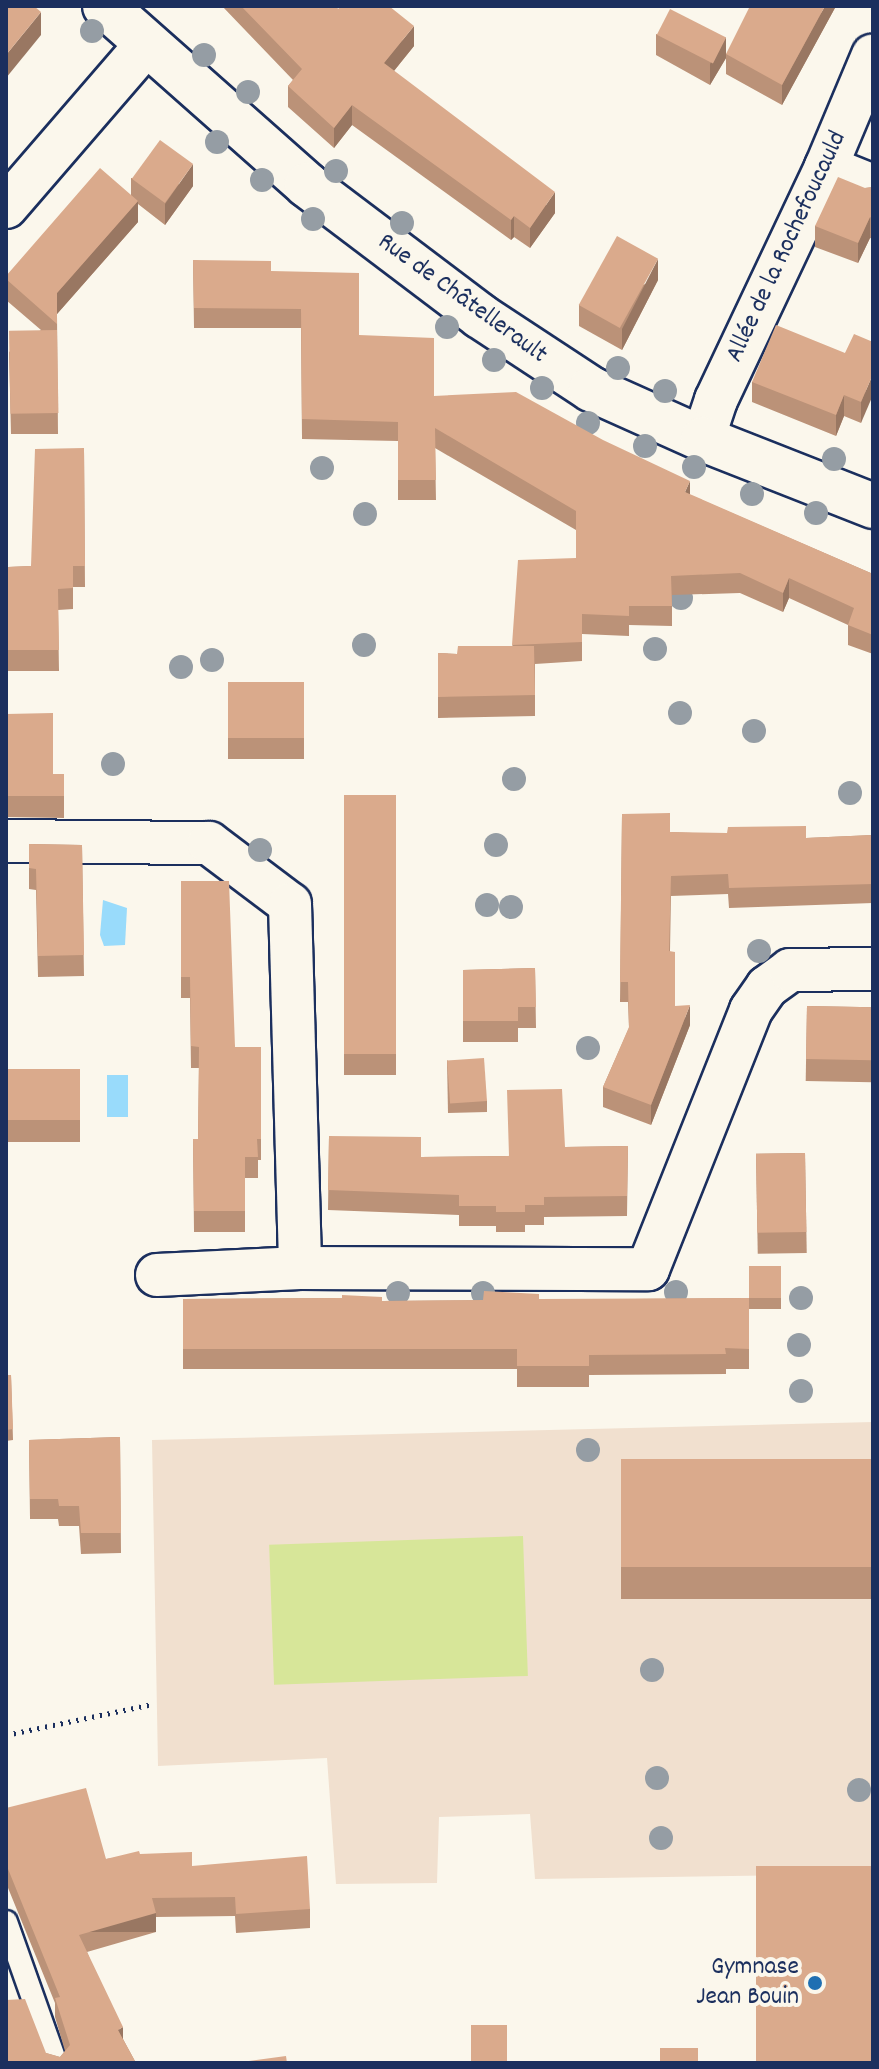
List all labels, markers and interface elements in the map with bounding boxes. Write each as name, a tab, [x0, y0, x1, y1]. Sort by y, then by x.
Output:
street label: Allée de la Rochefoucauld	[720, 127, 854, 367]
street label: Rue de Châtellerault	[371, 227, 553, 371]
place label: Gymnase Jean Bouin	[696, 1952, 799, 2014]
marker: Gymnase Jean Bouin	[806, 1974, 824, 1992]

